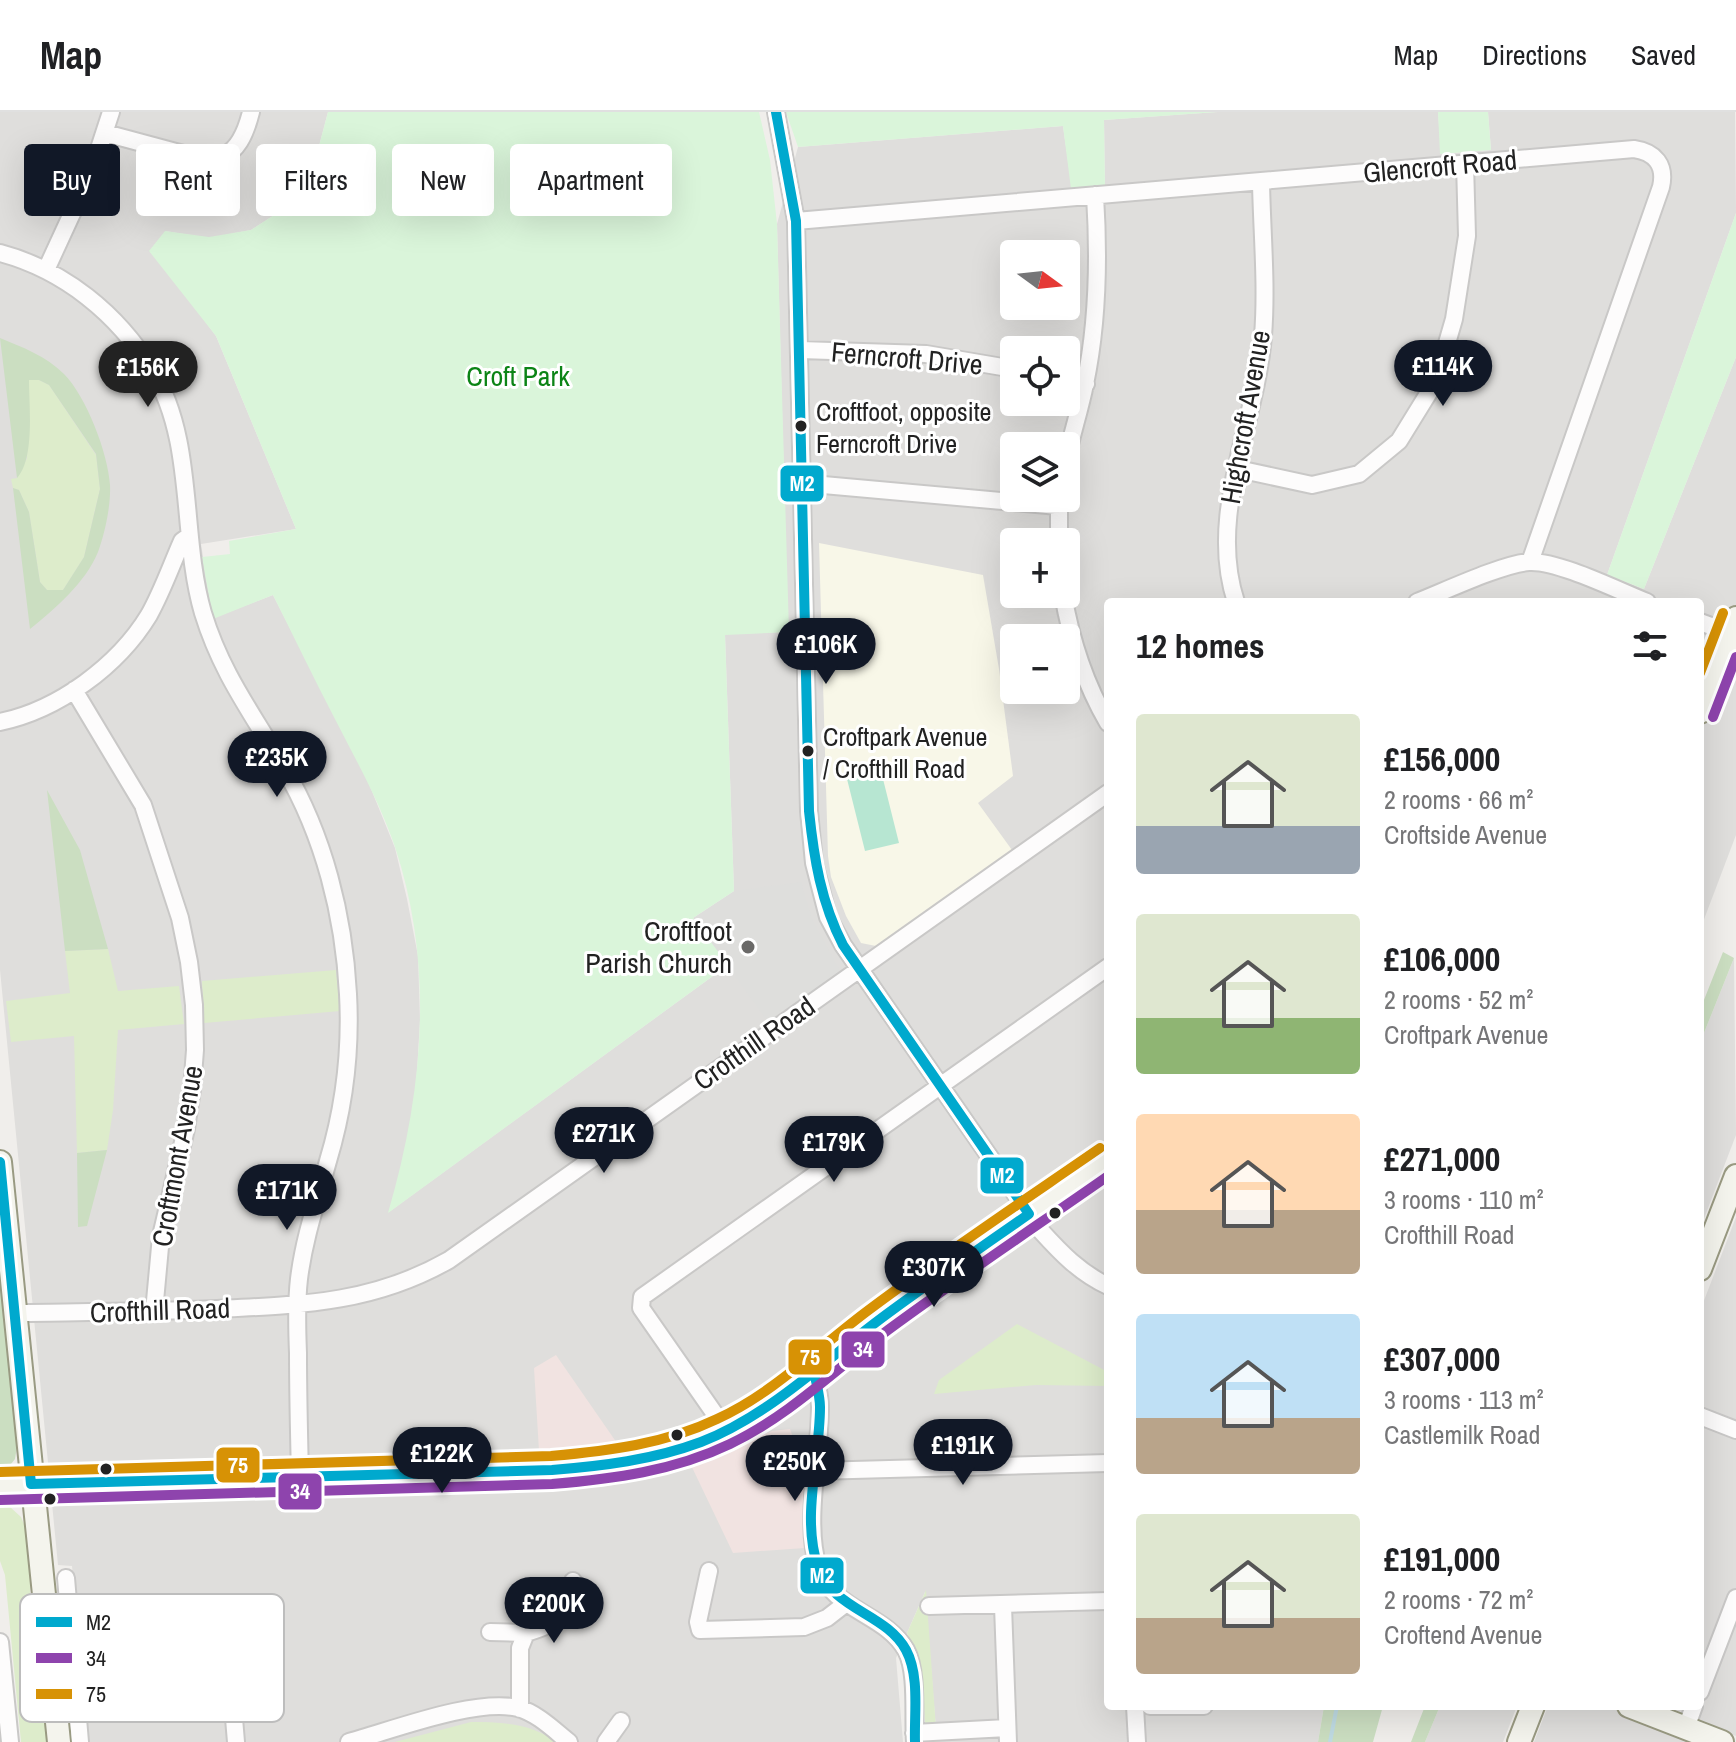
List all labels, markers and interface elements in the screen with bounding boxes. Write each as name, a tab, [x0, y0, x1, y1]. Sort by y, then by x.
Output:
text: Map	[40, 30, 102, 81]
text: Map	[1394, 36, 1438, 74]
text: Directions	[1482, 36, 1587, 74]
text: Saved	[1631, 36, 1696, 74]
street label: Glencroft Road	[1361, 140, 1519, 192]
chip: Buy	[24, 144, 120, 216]
chip: Rent	[136, 144, 240, 216]
chip: Filters	[256, 144, 376, 216]
chip: New	[392, 144, 494, 216]
chip: Apartment	[510, 144, 672, 216]
north arrow	[1000, 240, 1080, 320]
map controls	[1000, 240, 1080, 704]
street label: Highcroft Avenue	[1211, 327, 1279, 507]
street label: Ferncroft Drive	[830, 332, 984, 384]
button: locate	[1000, 336, 1080, 416]
pin: £114K	[1387, 340, 1499, 408]
pin: £156K	[92, 341, 204, 409]
text: £114K	[1412, 348, 1474, 383]
text: £156K	[117, 349, 179, 384]
park label: Croft Park	[466, 357, 570, 395]
place label: Croftfoot, opposite Ferncroft Drive	[816, 394, 991, 461]
marker: Croftfoot, opposite Ferncroft Drive	[793, 418, 809, 434]
button: layers	[1000, 432, 1080, 512]
line badge: M2	[779, 464, 825, 503]
text: M2	[789, 468, 815, 498]
button: +	[1000, 528, 1080, 608]
pin: £106K	[770, 618, 882, 686]
text: 12 homes	[1136, 623, 1265, 669]
button: −	[1000, 624, 1080, 704]
icon: filters	[1628, 624, 1672, 668]
text: £106K	[795, 626, 857, 661]
place label: Croftpark Avenue / Crofthill Road	[823, 719, 987, 786]
pin: £235K	[221, 731, 333, 799]
text: £156,000	[1384, 736, 1500, 782]
text: £235K	[246, 739, 308, 774]
marker: Croftpark Avenue / Crofthill Road	[800, 743, 816, 759]
icon: home	[1200, 746, 1296, 842]
text: 2 rooms · 66 m²	[1384, 782, 1533, 817]
text: Croftside Avenue	[1384, 817, 1547, 852]
place label: Croftfoot Parish Church	[585, 912, 732, 982]
text: £106,000	[1384, 936, 1500, 982]
marker: Croftfoot Parish Church	[739, 938, 757, 956]
icon: home	[1200, 946, 1296, 1042]
text: 2 rooms · 52 m²	[1384, 982, 1533, 1017]
street label: Crofthill Road	[686, 987, 822, 1099]
text: Croftpark Avenue	[1384, 1017, 1548, 1052]
street label: Croftmont Avenue	[142, 1062, 212, 1250]
pin: £271K	[548, 1107, 660, 1175]
text: £271K	[573, 1115, 635, 1150]
pin: £179K	[778, 1116, 890, 1184]
text: £179K	[803, 1124, 865, 1159]
text: £271,000	[1384, 1136, 1500, 1182]
icon: home	[1200, 1146, 1296, 1242]
line badge: M2	[979, 1156, 1025, 1195]
text: M2	[989, 1160, 1015, 1190]
pin: £171K	[231, 1164, 343, 1232]
text: £171K	[256, 1172, 318, 1207]
text: 3 rooms · 110 m²	[1384, 1182, 1544, 1217]
unlabelled marker	[1047, 1205, 1063, 1221]
text: Crofthill Road	[1384, 1217, 1514, 1252]
pin: £307K	[878, 1241, 990, 1309]
text: £307K	[903, 1249, 965, 1284]
street label: Crofthill Road	[89, 1289, 231, 1331]
line badge: 34	[840, 1330, 886, 1369]
text: 34	[853, 1334, 873, 1364]
text: £307,000	[1384, 1336, 1500, 1382]
line badge: 75	[787, 1338, 833, 1376]
text: 75	[800, 1342, 820, 1372]
icon: home	[1200, 1346, 1296, 1442]
text: 3 rooms · 113 m²	[1384, 1382, 1544, 1417]
text: Castlemilk Road	[1384, 1417, 1540, 1452]
pin: £191K	[907, 1419, 1019, 1487]
pin: £122K	[386, 1427, 498, 1495]
unlabelled marker	[669, 1427, 685, 1443]
text: £191K	[932, 1427, 994, 1462]
text: £122K	[411, 1435, 473, 1470]
pin: £250K	[739, 1435, 851, 1503]
text: £250K	[764, 1443, 826, 1478]
line badge: 75	[215, 1446, 261, 1484]
text: 75	[228, 1450, 248, 1480]
unlabelled marker	[98, 1461, 114, 1477]
line badge: 34	[277, 1472, 323, 1511]
text: 34	[290, 1476, 310, 1506]
unlabelled marker	[42, 1491, 58, 1507]
text: £191,000	[1384, 1536, 1500, 1582]
icon: home	[1200, 1546, 1296, 1642]
line badge: M2	[799, 1556, 845, 1595]
text: M2	[809, 1560, 835, 1590]
pin: £200K	[498, 1577, 610, 1645]
text: 2 rooms · 72 m²	[1384, 1582, 1533, 1617]
text: £200K	[523, 1585, 585, 1620]
legend	[20, 1594, 284, 1722]
text: M2	[86, 1607, 111, 1637]
text: Croftend Avenue	[1384, 1617, 1542, 1652]
text: 34	[86, 1643, 106, 1673]
text: 75	[86, 1679, 106, 1709]

